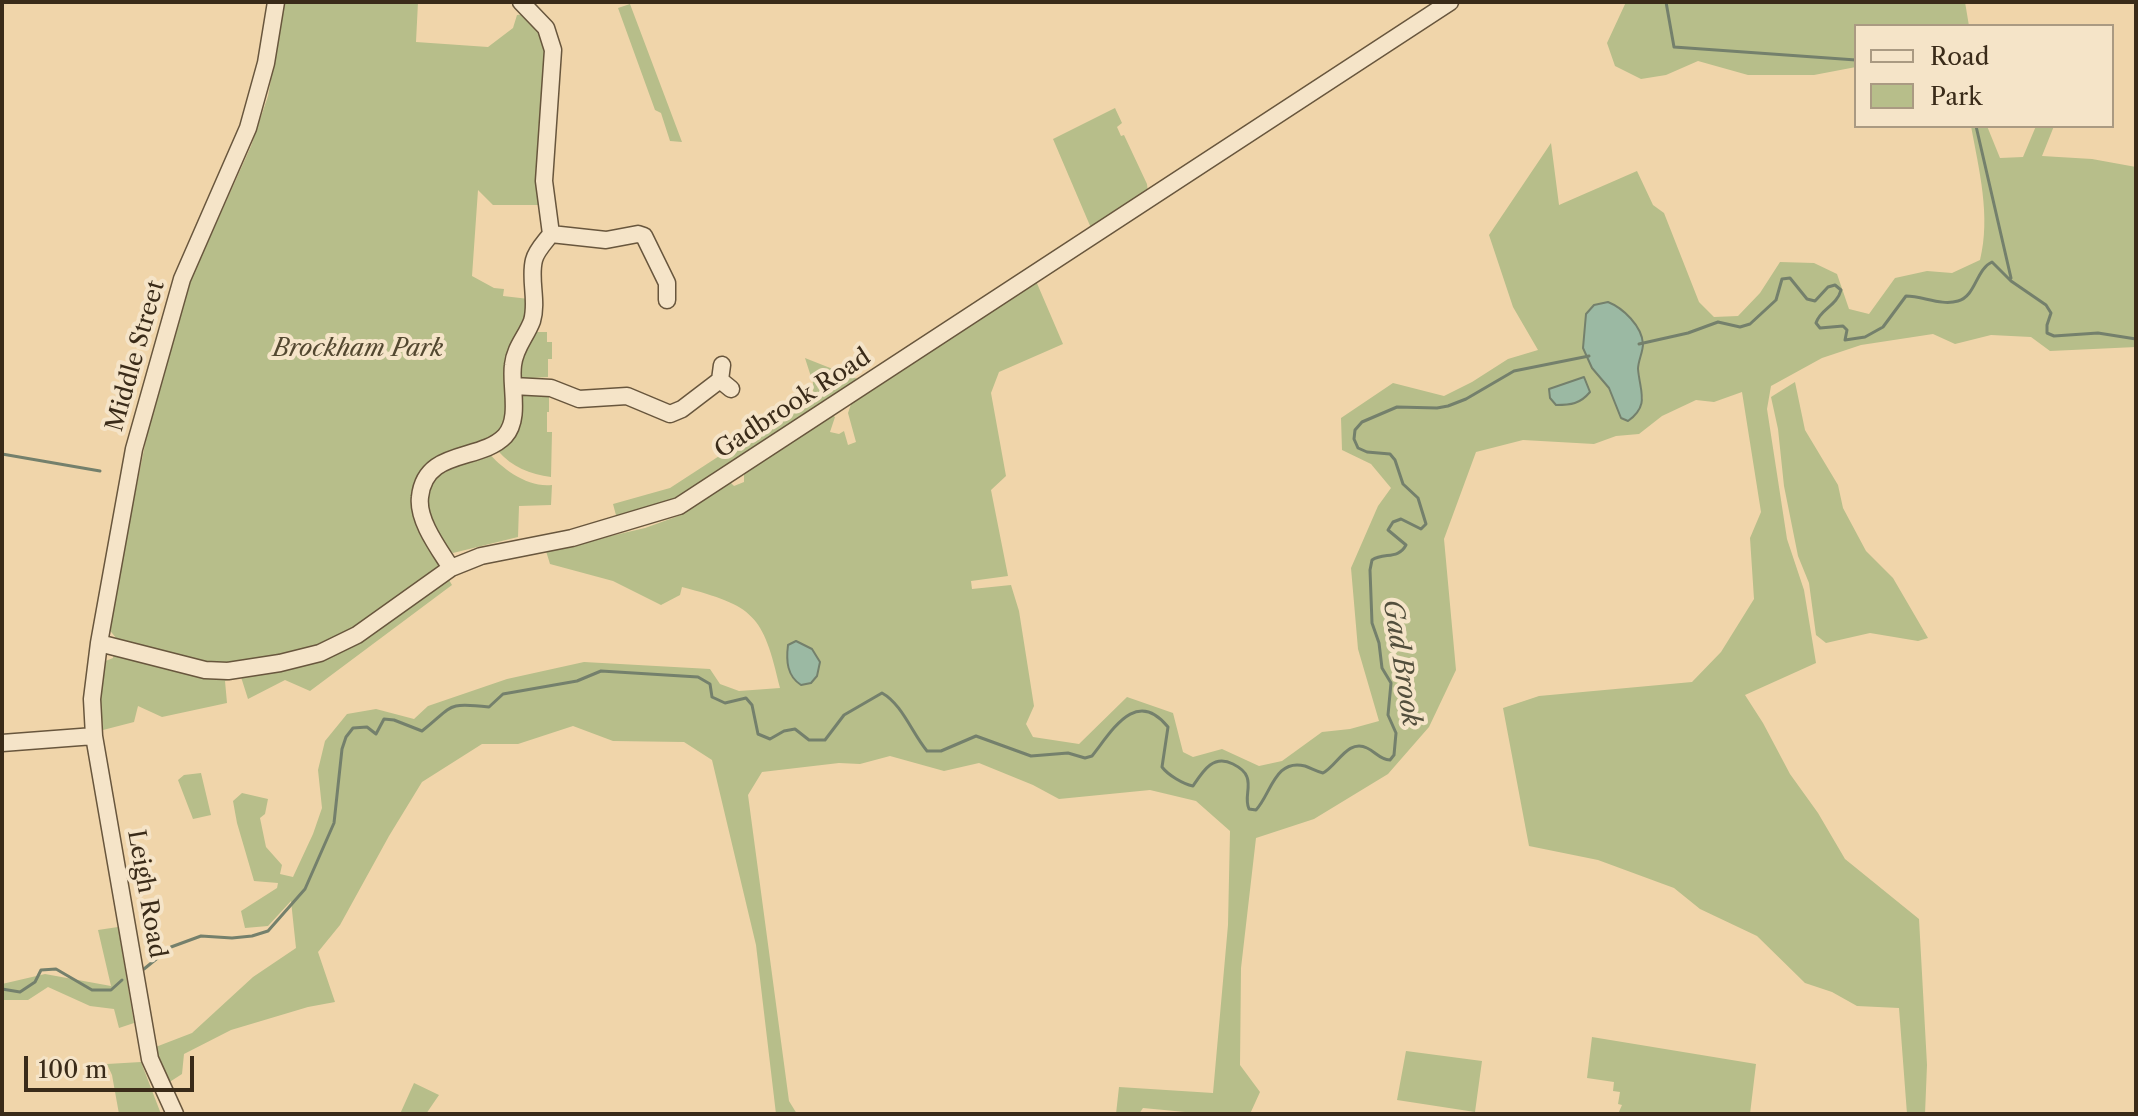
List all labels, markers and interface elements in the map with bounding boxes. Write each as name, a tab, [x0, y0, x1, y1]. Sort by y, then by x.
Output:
legend	[1854, 24, 2114, 128]
text: Road	[1930, 42, 1989, 71]
text: Park	[1930, 82, 1982, 111]
street label: Middle Street	[101, 277, 171, 435]
park label: Brockham Park	[273, 335, 443, 363]
street label: Gadbrook Road	[710, 343, 876, 465]
water label: Gad Brook	[1376, 597, 1426, 729]
street label: Leigh Road	[121, 828, 171, 960]
scale bar	[28, 1040, 198, 1090]
text: 100 m	[38, 1055, 107, 1084]

